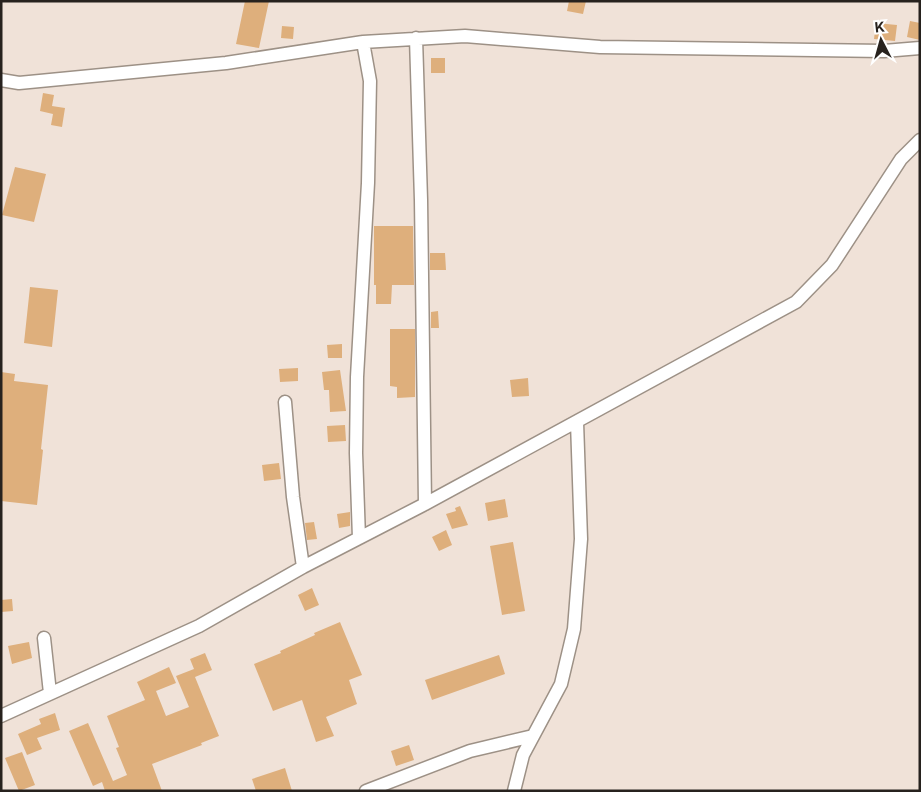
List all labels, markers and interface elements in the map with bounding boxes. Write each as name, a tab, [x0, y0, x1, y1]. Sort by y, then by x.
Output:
north arrow	[856, 15, 906, 65]
text: K	[874, 18, 885, 36]

